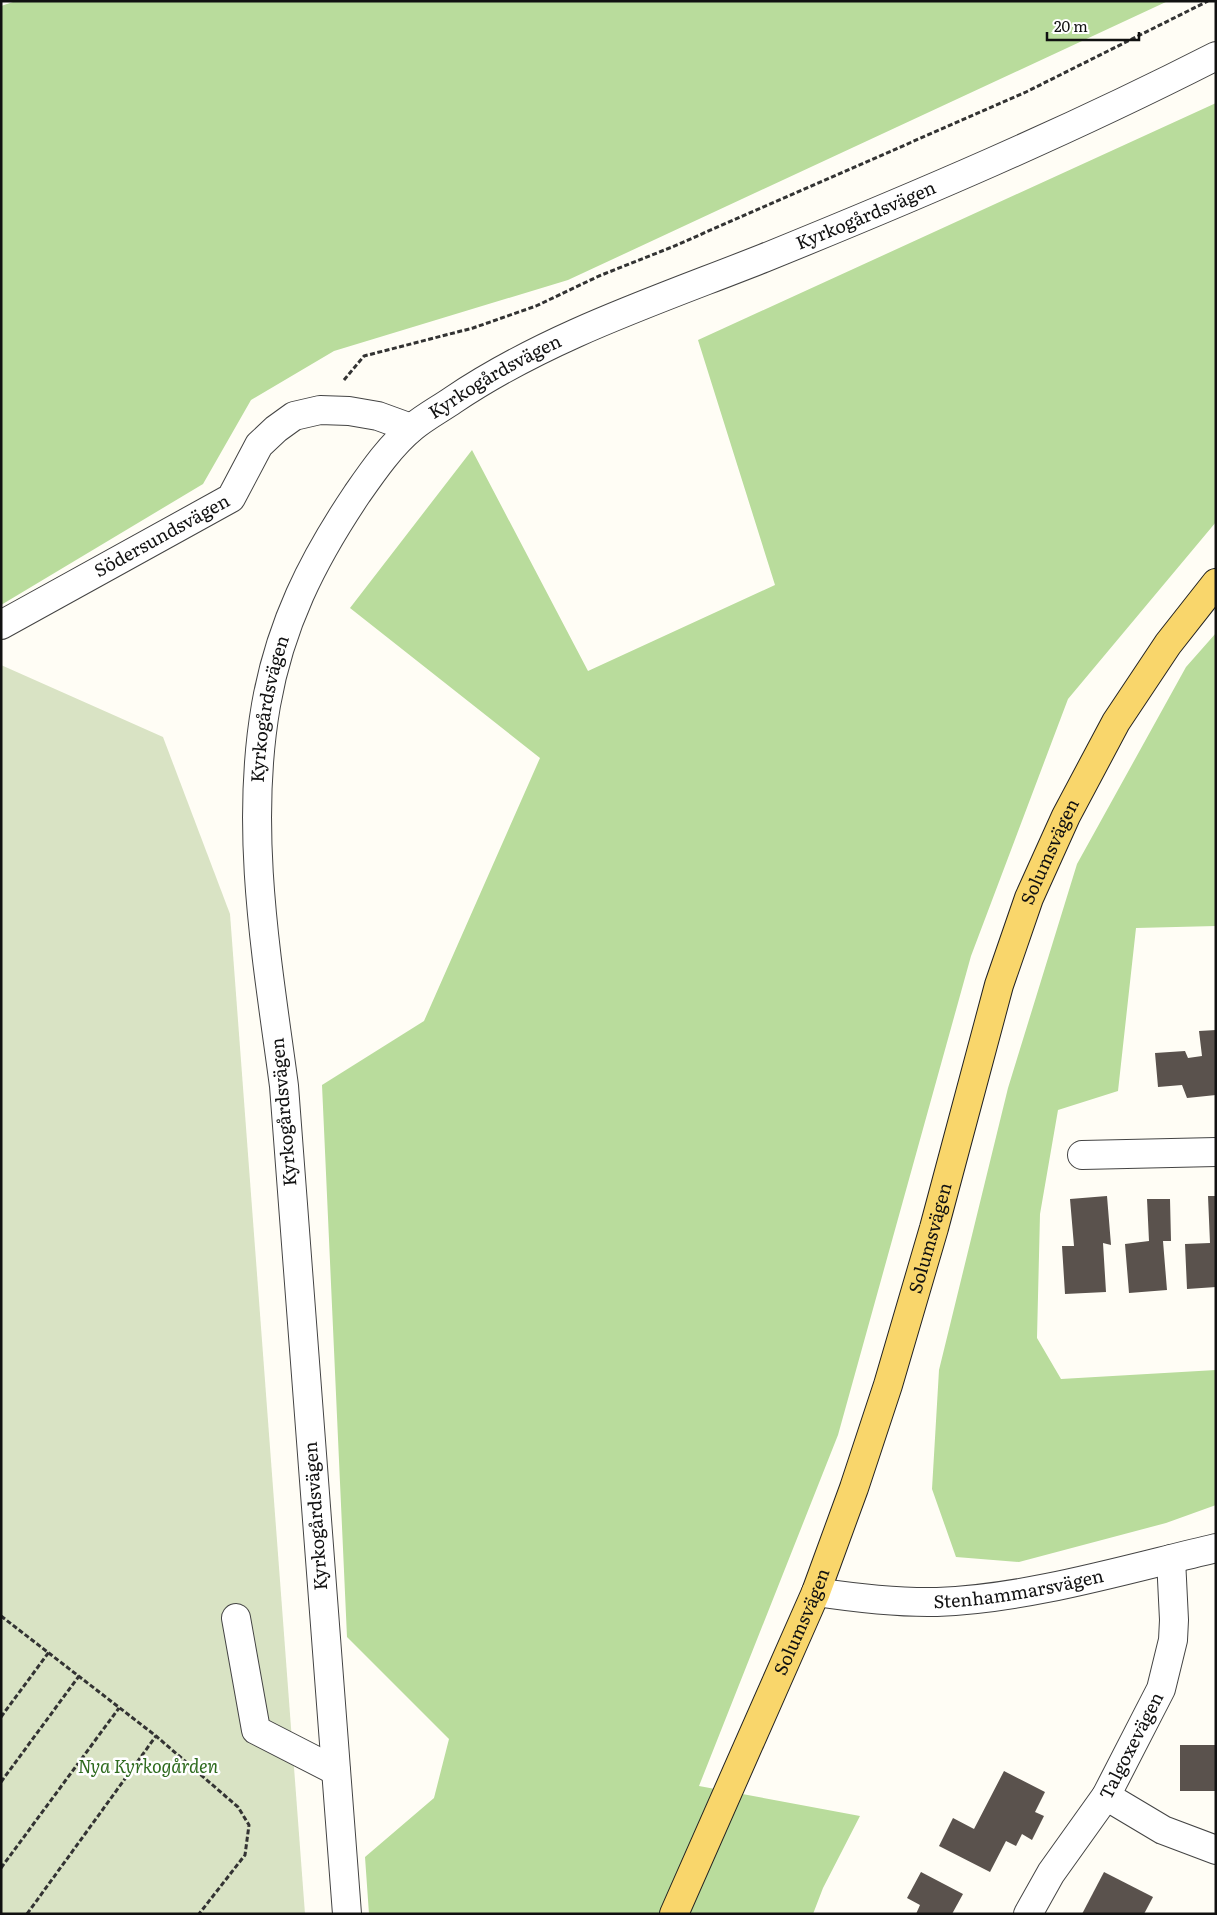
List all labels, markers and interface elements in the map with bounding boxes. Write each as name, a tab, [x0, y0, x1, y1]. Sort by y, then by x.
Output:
scale bar	[1047, 10, 1140, 42]
text: 20 m	[1054, 14, 1088, 37]
street label: Kyrkogårdsvägen	[791, 173, 940, 256]
street label: Kyrkogårdsvägen	[423, 327, 565, 425]
street label: Södersundsvägen	[89, 486, 234, 583]
street label: Kyrkogårdsvägen	[243, 631, 295, 783]
street label: Solumsvägen	[1013, 793, 1085, 908]
street label: Kyrkogårdsvägen	[263, 1036, 302, 1188]
street label: Solumsvägen	[901, 1179, 958, 1297]
street label: Kyrkogårdsvägen	[296, 1441, 333, 1592]
street label: Stenhammarsvägen	[933, 1561, 1106, 1614]
street label: Solumsvägen	[766, 1564, 836, 1679]
street label: Talgoxevägen	[1092, 1687, 1169, 1804]
park label: Nya Kyrkogården	[78, 1752, 219, 1779]

